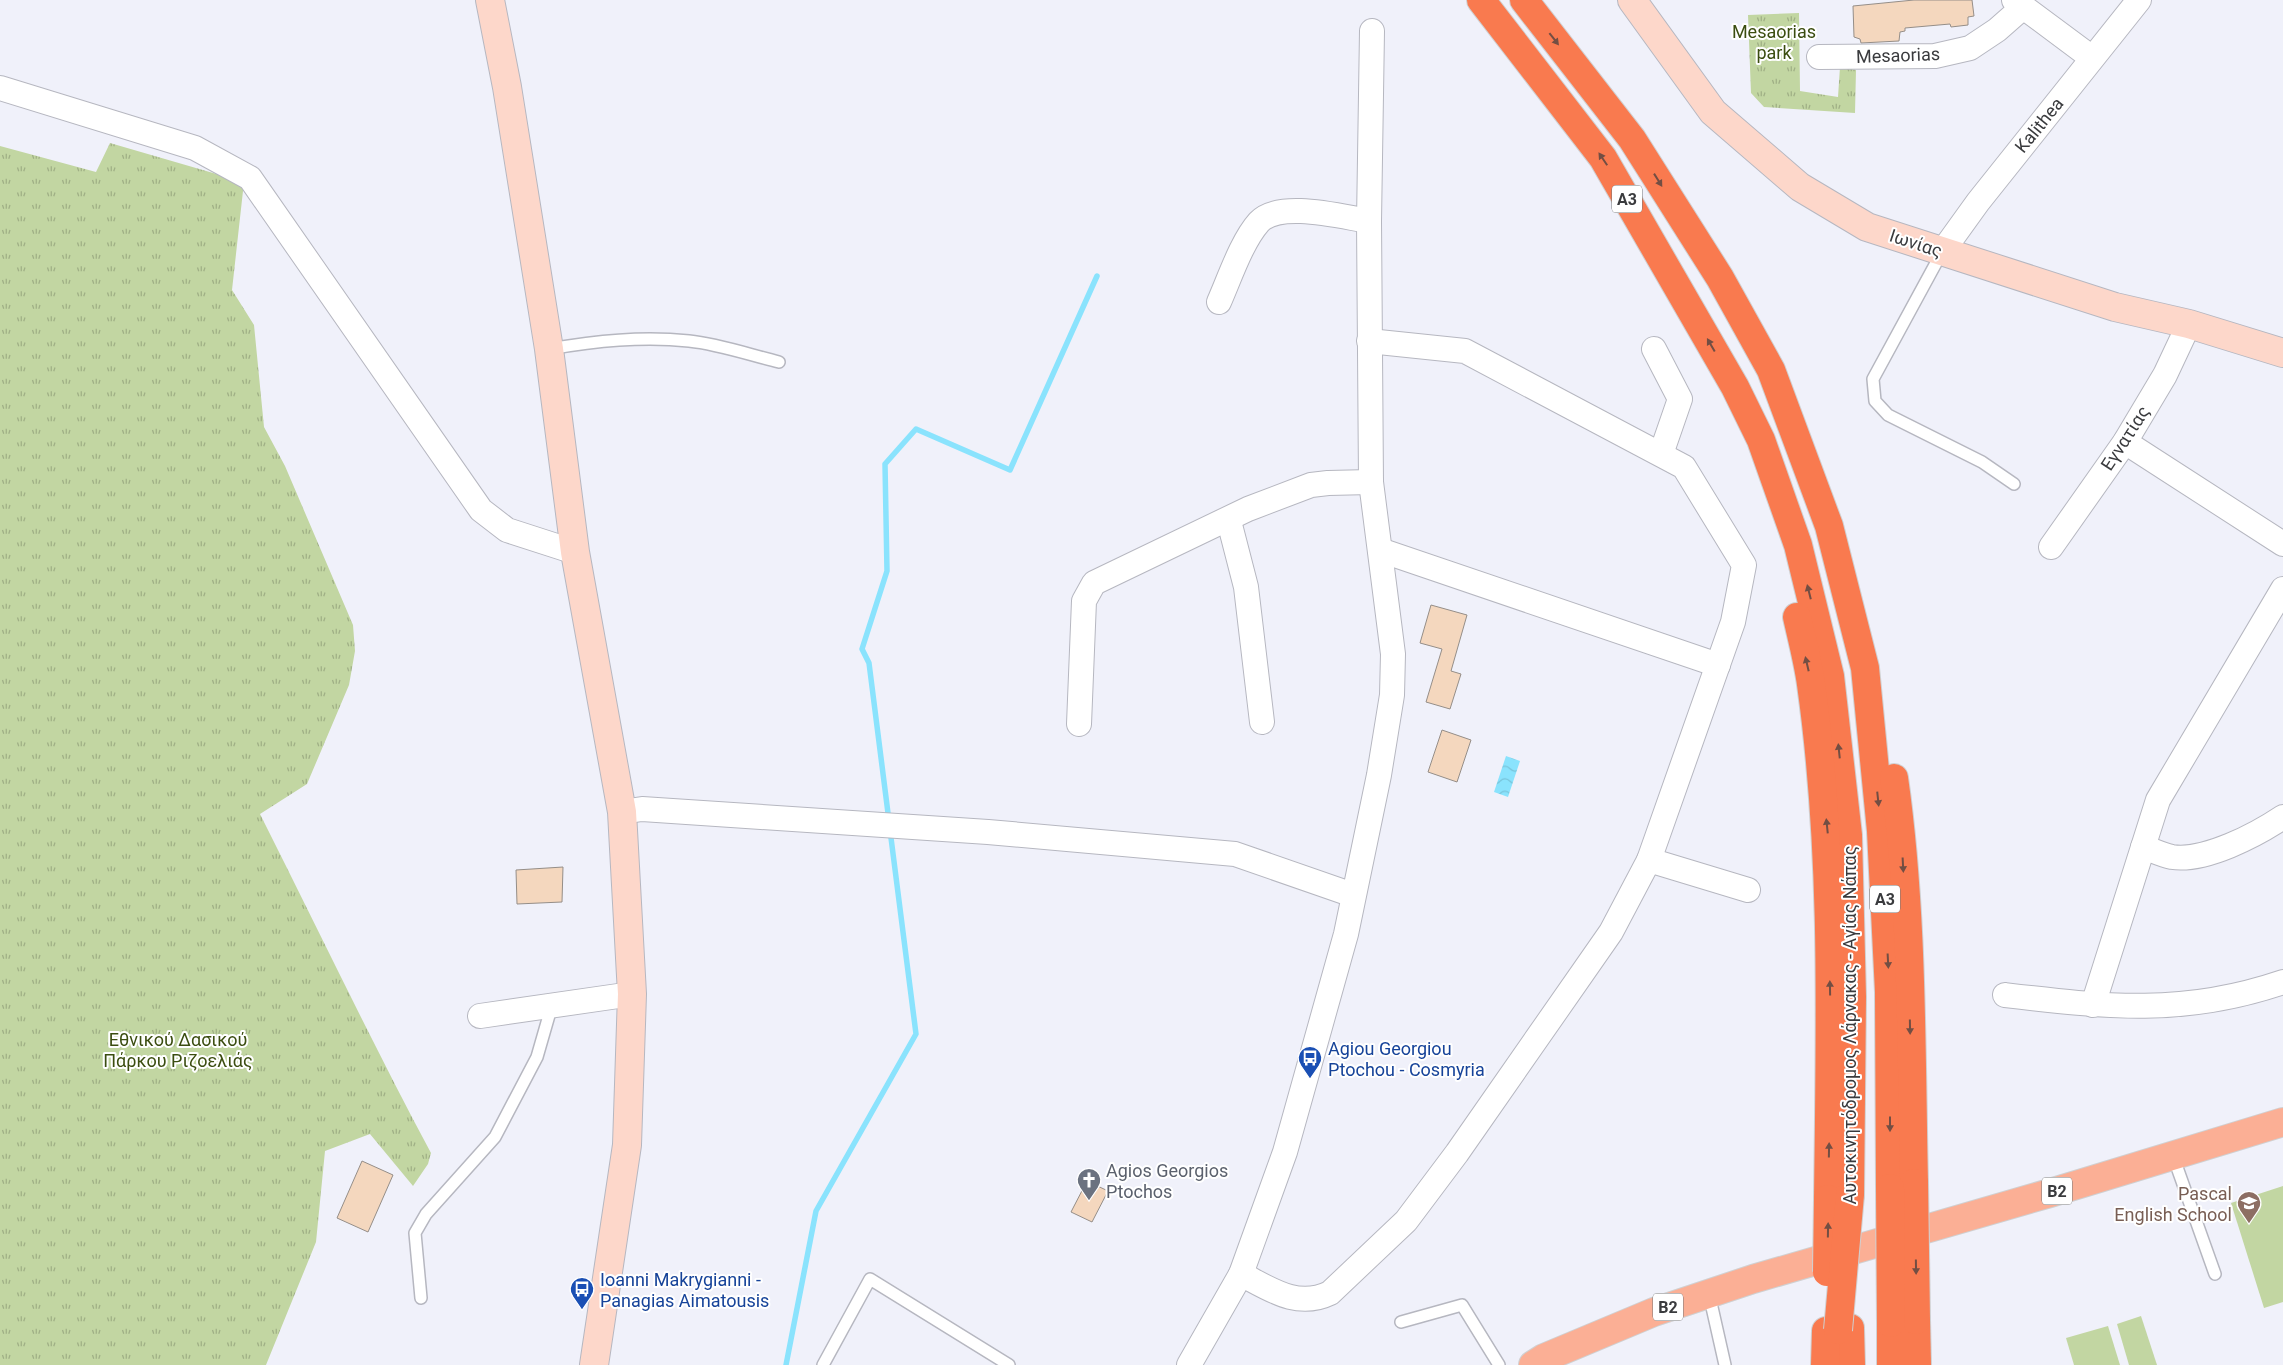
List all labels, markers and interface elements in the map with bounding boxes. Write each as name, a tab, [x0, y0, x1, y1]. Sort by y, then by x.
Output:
park label: Mesaorias park	[1732, 21, 1816, 63]
one-way arrow	[1549, 32, 1560, 45]
street label: Mesaorias	[1856, 43, 1940, 67]
street label: Kalithea	[2010, 93, 2068, 157]
one-way arrow	[1598, 152, 1608, 165]
one-way arrow	[1653, 173, 1663, 187]
road number: A3	[1612, 185, 1642, 212]
street label: Ιωνίας	[1887, 225, 1945, 261]
one-way arrow	[1706, 338, 1715, 351]
street label: Εγνατίας	[2096, 402, 2154, 474]
one-way arrow	[1805, 585, 1813, 600]
one-way arrow	[1803, 657, 1811, 672]
one-way arrow	[1835, 743, 1843, 759]
one-way arrow	[1874, 791, 1882, 807]
one-way arrow	[1822, 817, 1830, 833]
street label: Αυτοκινητόδρομος Λάρνακας - Αγίας Νάπας	[1839, 846, 1860, 1204]
one-way arrow	[1900, 857, 1908, 873]
road number: A3	[1870, 886, 1900, 912]
one-way arrow	[1884, 953, 1892, 969]
one-way arrow	[1826, 980, 1834, 996]
one-way arrow	[1907, 1020, 1915, 1036]
park label: Εθνικού Δασικού Πάρκου Ριζοελιάς	[103, 1029, 253, 1071]
place label: Agiou Georgiou Ptochou - Cosmyria	[1328, 1038, 1485, 1080]
bus stop icon: Agiou Georgiou Ptochou - Cosmyria	[1297, 1045, 1323, 1079]
one-way arrow	[1886, 1116, 1894, 1132]
one-way arrow	[1825, 1142, 1833, 1158]
place label: Agios Georgios Ptochos	[1106, 1160, 1228, 1202]
church icon: Agios Georgios Ptochos	[1076, 1167, 1102, 1201]
road number: B2	[2042, 1178, 2072, 1204]
place label: Pascal English School	[2114, 1183, 2232, 1225]
school or university icon: Pascal English School	[2236, 1190, 2262, 1224]
one-way arrow	[1824, 1222, 1832, 1238]
one-way arrow	[1912, 1259, 1920, 1275]
place label: Ioanni Makrygianni - Panagias Aimatousis	[600, 1269, 769, 1311]
bus stop icon: Ioanni Makrygianni - Panagias Aimatousis	[569, 1276, 595, 1310]
road number: B2	[1653, 1294, 1683, 1320]

